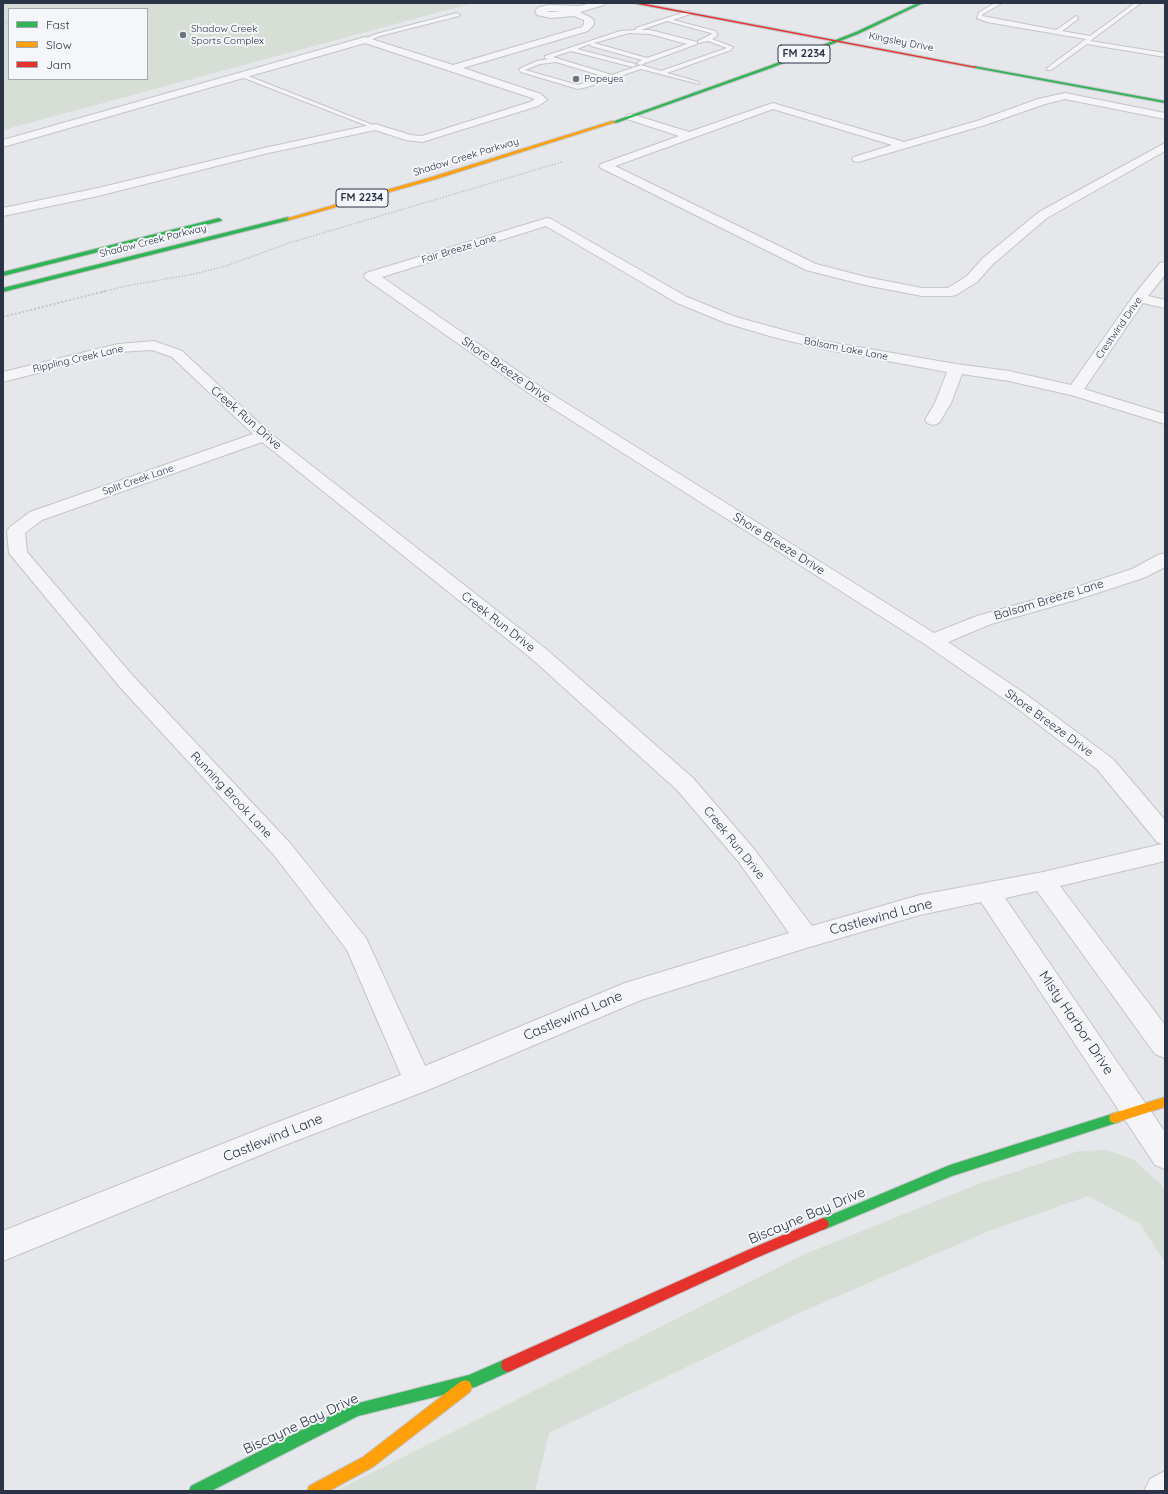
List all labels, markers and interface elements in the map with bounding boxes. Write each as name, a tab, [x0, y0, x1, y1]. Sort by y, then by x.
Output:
legend	[8, 8, 148, 80]
text: Fast	[46, 17, 70, 32]
place label: Shadow Creek Sports Complex	[191, 23, 264, 46]
marker: Shadow Creek Sports Complex	[178, 30, 188, 40]
street label: Kingsley Drive	[868, 30, 934, 54]
text: Slow	[46, 37, 72, 52]
road number: FM 2234	[778, 45, 830, 63]
text: Jam	[46, 57, 71, 72]
place label: Popeyes	[584, 73, 624, 85]
marker: Popeyes	[571, 74, 581, 84]
street label: Shadow Creek Parkway	[412, 135, 520, 179]
road number: FM 2234	[336, 189, 388, 207]
street label: Shadow Creek Parkway	[98, 222, 208, 260]
street label: Fair Breeze Lane	[420, 232, 498, 266]
street label: Crestwind Drive	[1093, 295, 1145, 361]
street label: Shore Breeze Drive	[459, 334, 553, 406]
street label: Balsam Lake Lane	[803, 335, 889, 363]
street label: Rippling Creek Lane	[32, 343, 124, 375]
street label: Creek Run Drive	[208, 383, 284, 453]
street label: Split Creek Lane	[101, 462, 175, 498]
street label: Shore Breeze Drive	[730, 510, 828, 578]
street label: Balsam Breeze Lane	[992, 576, 1106, 624]
street label: Creek Run Drive	[458, 589, 538, 655]
street label: Shore Breeze Drive	[1002, 686, 1096, 760]
street label: Running Brook Lane	[187, 749, 275, 841]
street label: Creek Run Drive	[700, 804, 768, 882]
street label: Castlewind Lane	[828, 895, 934, 939]
street label: Misty Harbor Drive	[1035, 968, 1117, 1078]
street label: Castlewind Lane	[521, 988, 625, 1044]
street label: Castlewind Lane	[221, 1110, 325, 1166]
street label: Biscayne Bay Drive	[746, 1184, 868, 1248]
street label: Biscayne Bay Drive	[241, 1390, 361, 1458]

